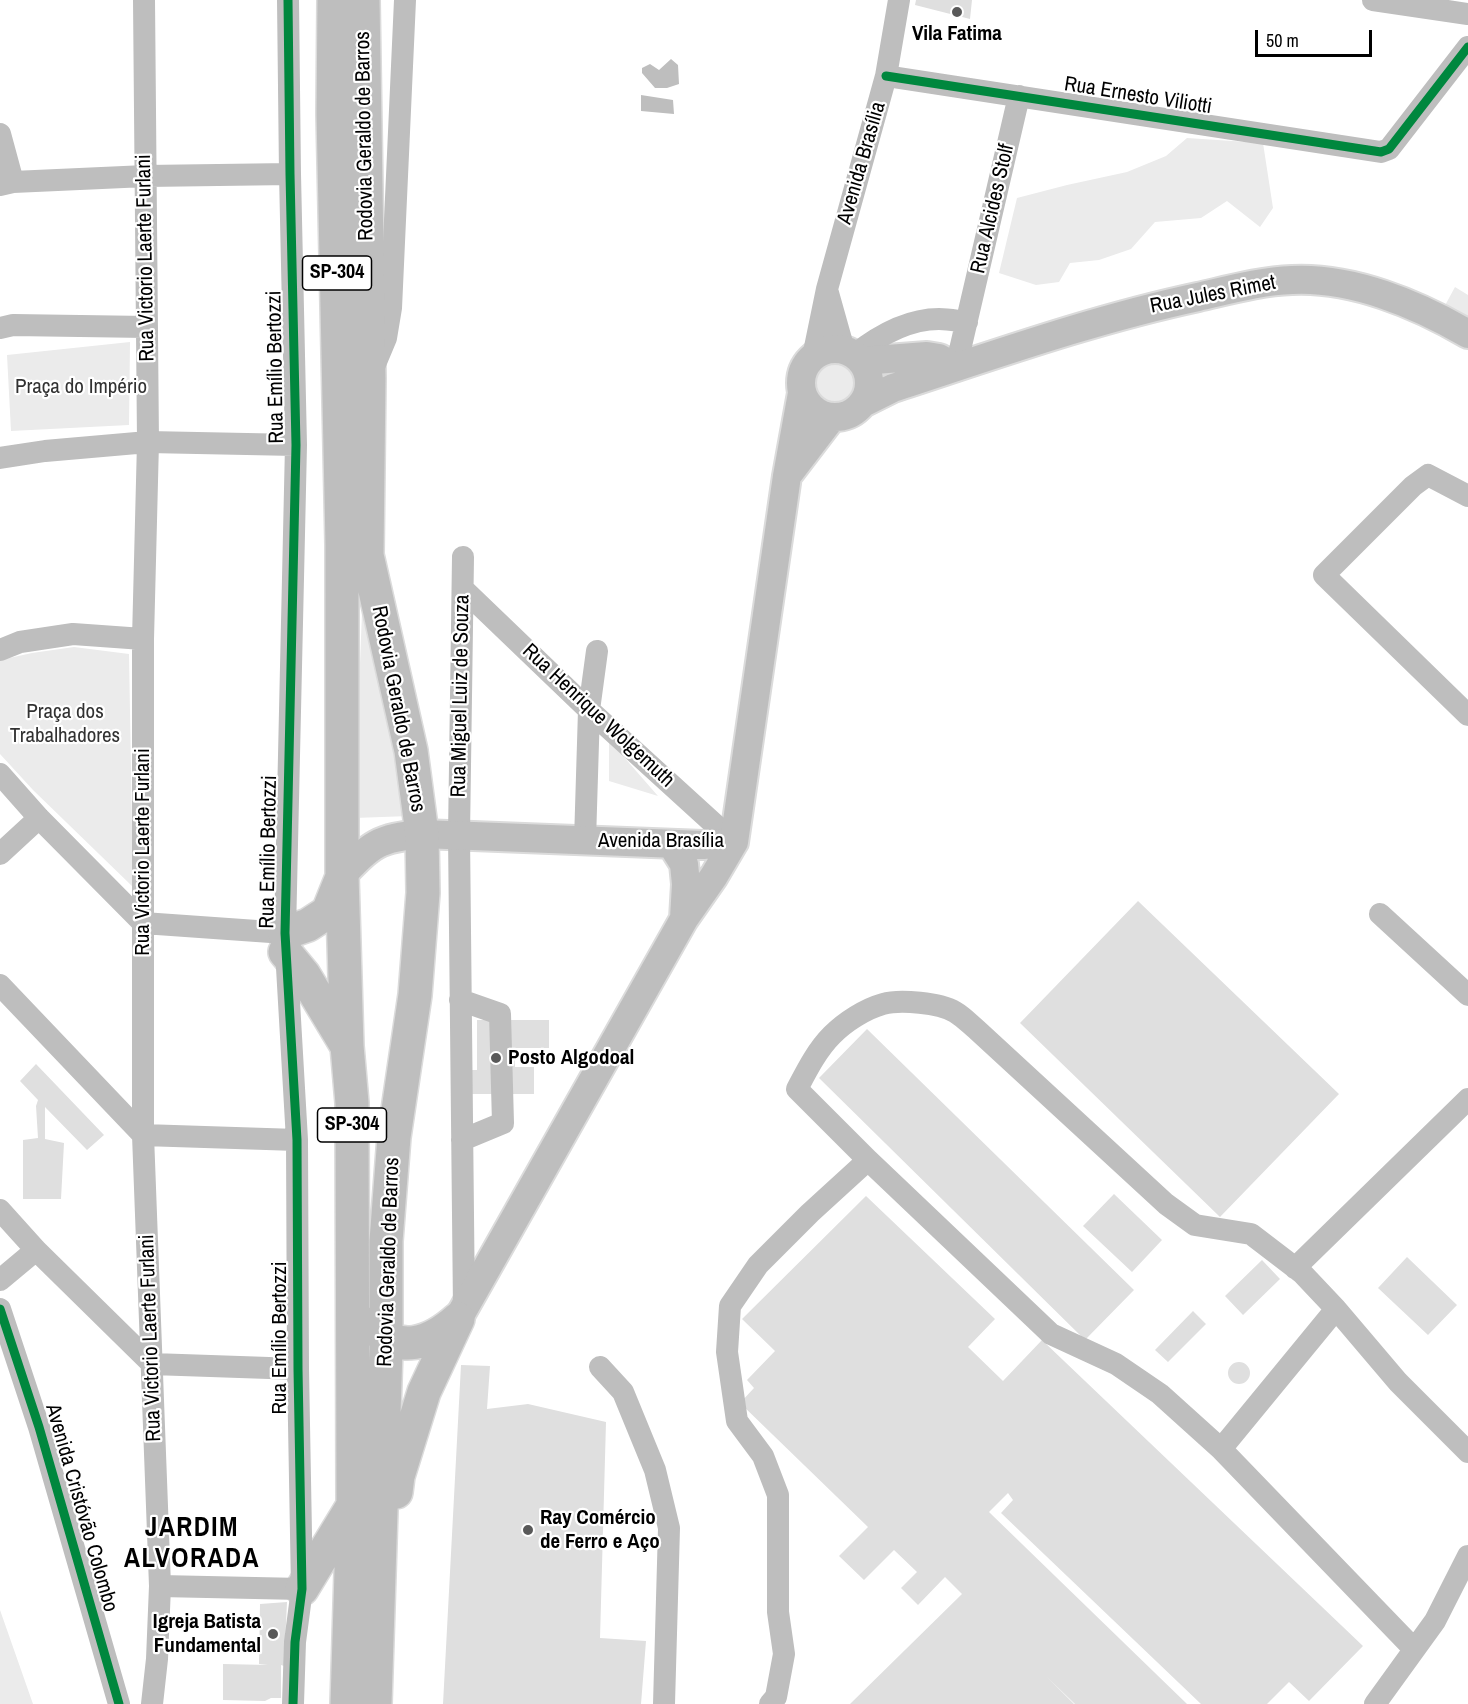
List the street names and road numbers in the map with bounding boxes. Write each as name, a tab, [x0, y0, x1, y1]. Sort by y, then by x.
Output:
street label: Rodovia Geraldo de Barros	[351, 31, 379, 241]
street label: Rua Ernesto Viliotti	[1062, 72, 1214, 120]
street label: Avenida Brasília	[833, 99, 891, 227]
street label: Rua Alcides Stolf	[966, 142, 1020, 276]
street label: Rua Victorio Laerte Furlani	[132, 154, 160, 362]
road number: SP-304	[302, 256, 372, 290]
street label: Rua Jules Rimet	[1148, 270, 1278, 320]
street label: Rua Emílio Bertozzi	[262, 290, 290, 444]
street label: Rua Miguel Luiz de Souza	[447, 594, 475, 798]
street label: Rodovia Geraldo de Barros	[366, 604, 430, 814]
street label: Rua Henrique Wolgemuth	[517, 639, 679, 793]
street label: Rua Victorio Laerte Furlani	[130, 748, 156, 956]
street label: Rua Emílio Bertozzi	[255, 775, 283, 929]
street label: Avenida Brasília	[598, 828, 724, 854]
road number: SP-304	[318, 1108, 386, 1142]
street label: Rodovia Geraldo de Barros	[373, 1157, 405, 1367]
street label: Rua Victorio Laerte Furlani	[135, 1234, 167, 1442]
street label: Rua Emílio Bertozzi	[267, 1261, 293, 1415]
street label: Avenida Cristóvão Colombo	[39, 1401, 123, 1615]

